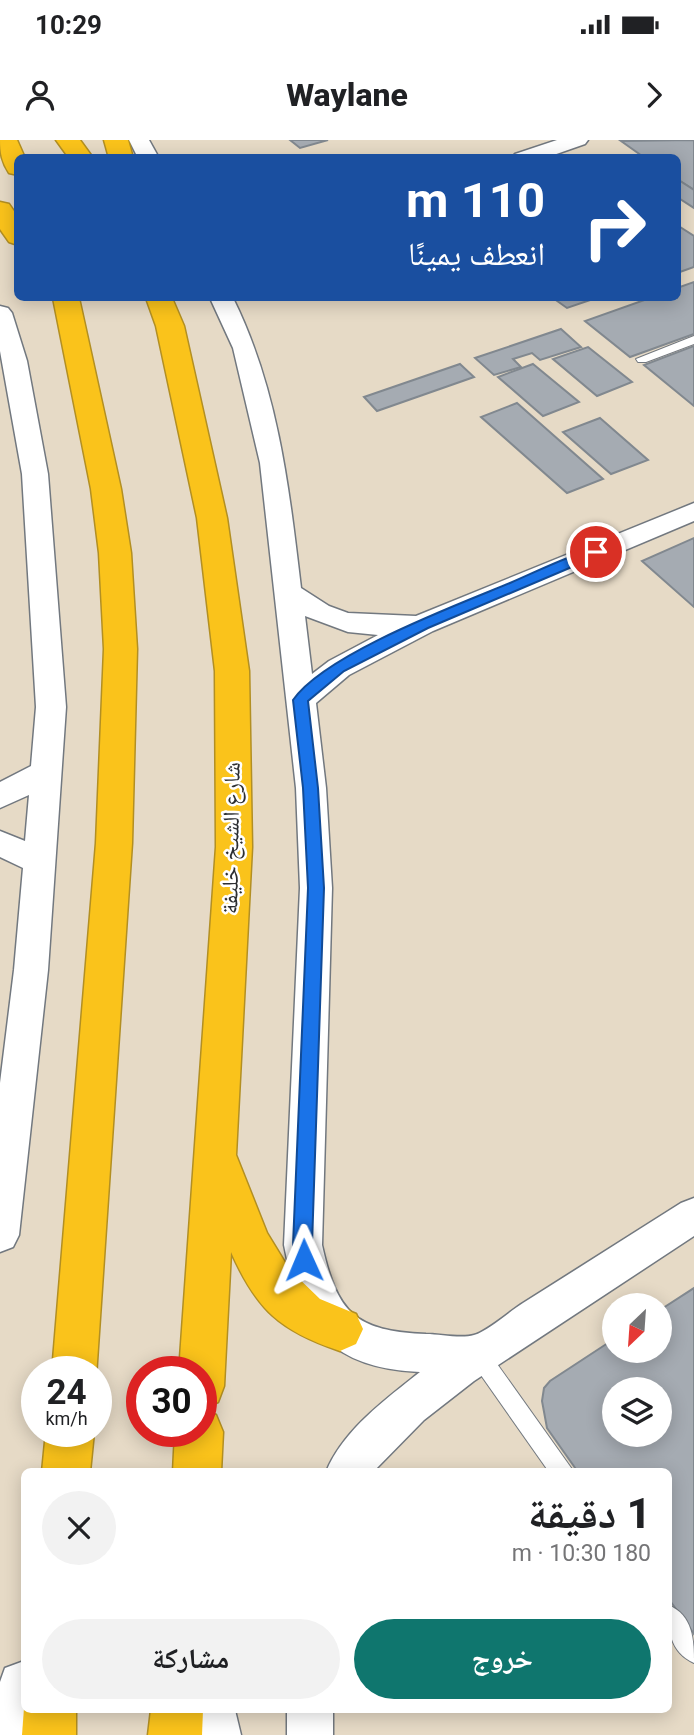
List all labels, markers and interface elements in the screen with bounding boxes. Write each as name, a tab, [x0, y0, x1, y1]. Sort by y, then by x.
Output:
text: 10:29	[35, 10, 102, 40]
icon: person	[21, 76, 59, 114]
text: Waylane	[286, 76, 408, 114]
icon: forward	[635, 76, 673, 114]
text: 110 m	[406, 172, 545, 229]
icon: right	[569, 182, 660, 273]
text: انعطف يمينًا	[408, 235, 545, 273]
pin	[566, 522, 626, 582]
icon: arrive	[577, 533, 615, 571]
street label: شارع الشيخ خليفة	[216, 762, 247, 914]
position arrow	[267, 1223, 341, 1297]
north arrow	[602, 1293, 672, 1363]
map controls	[602, 1293, 672, 1447]
speed limit sign: 30	[126, 1356, 217, 1447]
text: 24	[46, 1372, 87, 1413]
button: layers	[602, 1377, 672, 1447]
text: km/h	[45, 1408, 88, 1429]
text: 1 دقيقة	[528, 1489, 651, 1538]
button: close	[42, 1491, 116, 1565]
text: 180 m · 10:30	[512, 1540, 651, 1567]
button: مشاركة	[42, 1619, 340, 1699]
button: خروج	[354, 1619, 651, 1699]

